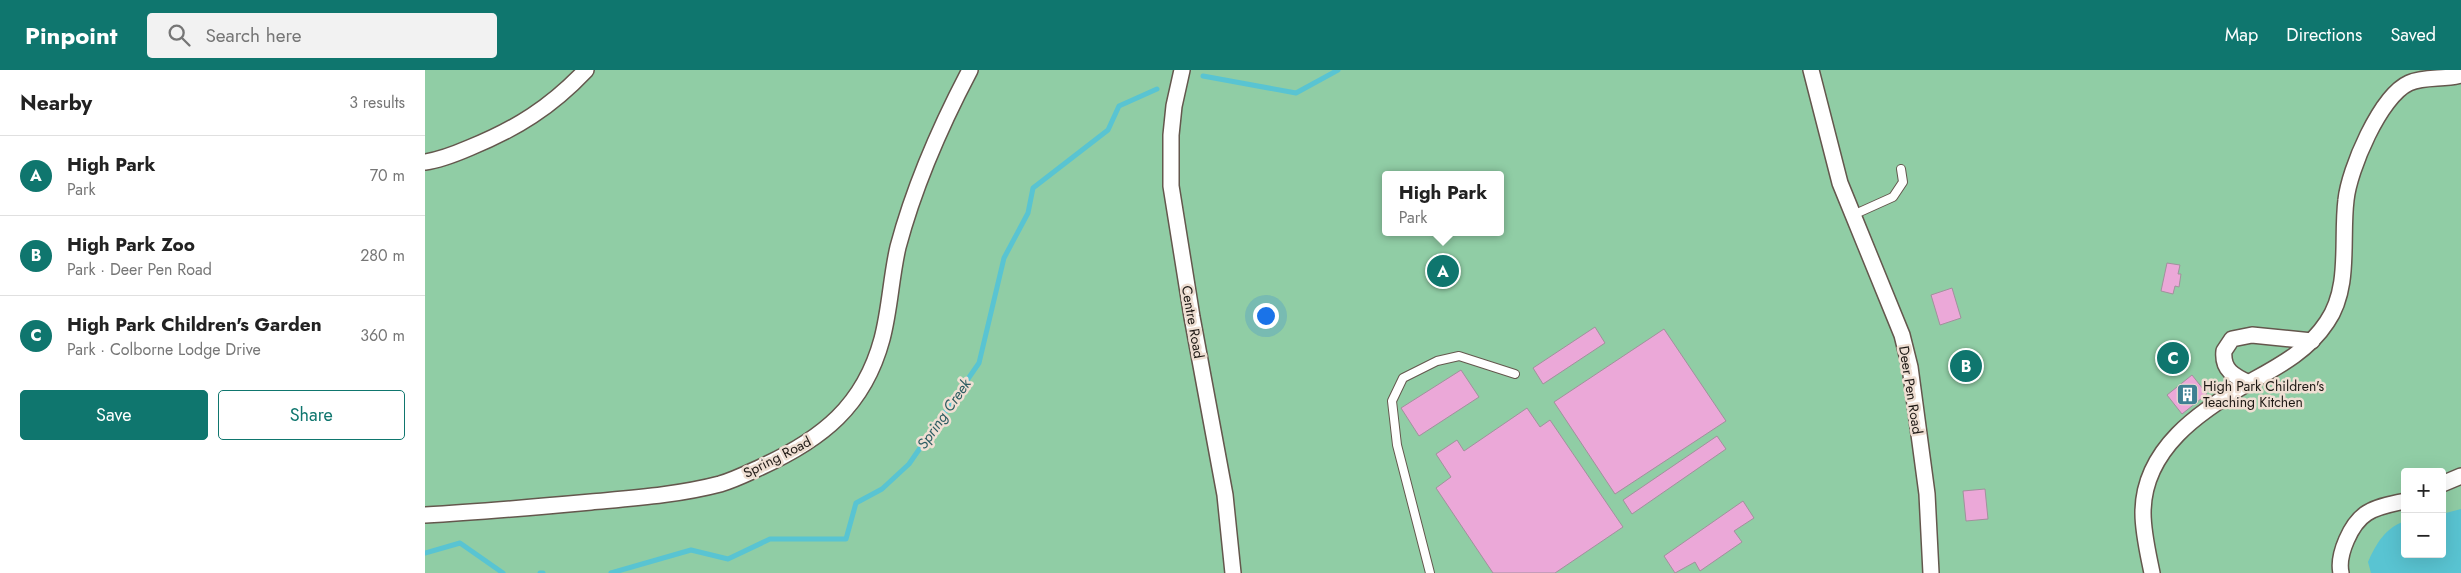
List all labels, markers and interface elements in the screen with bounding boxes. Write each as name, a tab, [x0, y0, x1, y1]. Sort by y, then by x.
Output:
search box	[147, 13, 497, 58]
text: Pinpoint	[25, 18, 117, 53]
icon: search	[165, 21, 193, 49]
text: Search here	[205, 22, 302, 49]
text: Map	[2225, 22, 2258, 48]
text: Directions	[2286, 22, 2362, 48]
text: Saved	[2390, 22, 2436, 48]
text: Nearby	[20, 88, 92, 118]
text: 3 results	[349, 91, 405, 114]
text: High Park	[67, 151, 156, 178]
text: A	[30, 164, 42, 187]
text: 70 m	[370, 164, 405, 187]
popup	[1382, 171, 1504, 236]
text: Park	[67, 178, 96, 201]
text: High Park	[1399, 179, 1487, 206]
text: Park	[1399, 206, 1427, 229]
text: High Park Zoo	[67, 231, 195, 258]
text: B	[31, 244, 41, 267]
text: 280 m	[360, 244, 405, 267]
pin: A	[1427, 252, 1459, 290]
text: Park · Deer Pen Road	[67, 258, 212, 281]
street label: Centre Road	[1177, 284, 1209, 360]
your location	[1253, 303, 1279, 329]
text: High Park Children's Garden	[67, 311, 322, 338]
text: C	[30, 324, 42, 347]
text: 360 m	[360, 324, 405, 347]
text: Park · Colborne Lodge Drive	[67, 338, 261, 361]
pin: C	[2157, 339, 2189, 377]
street label: Deer Pen Road	[1894, 344, 1928, 436]
pin: B	[1950, 347, 1982, 385]
water label: Spring Creek	[912, 374, 977, 454]
place label: High Park Children's Teaching Kitchen	[2203, 376, 2324, 412]
building icon: High Park Children's Teaching Kitchen	[2175, 382, 2199, 406]
button: Save	[20, 390, 208, 440]
button: Share	[218, 390, 405, 440]
street label: Spring Road	[740, 431, 814, 483]
map controls	[2401, 468, 2446, 558]
button: +	[2401, 468, 2446, 513]
button: −	[2401, 513, 2446, 558]

